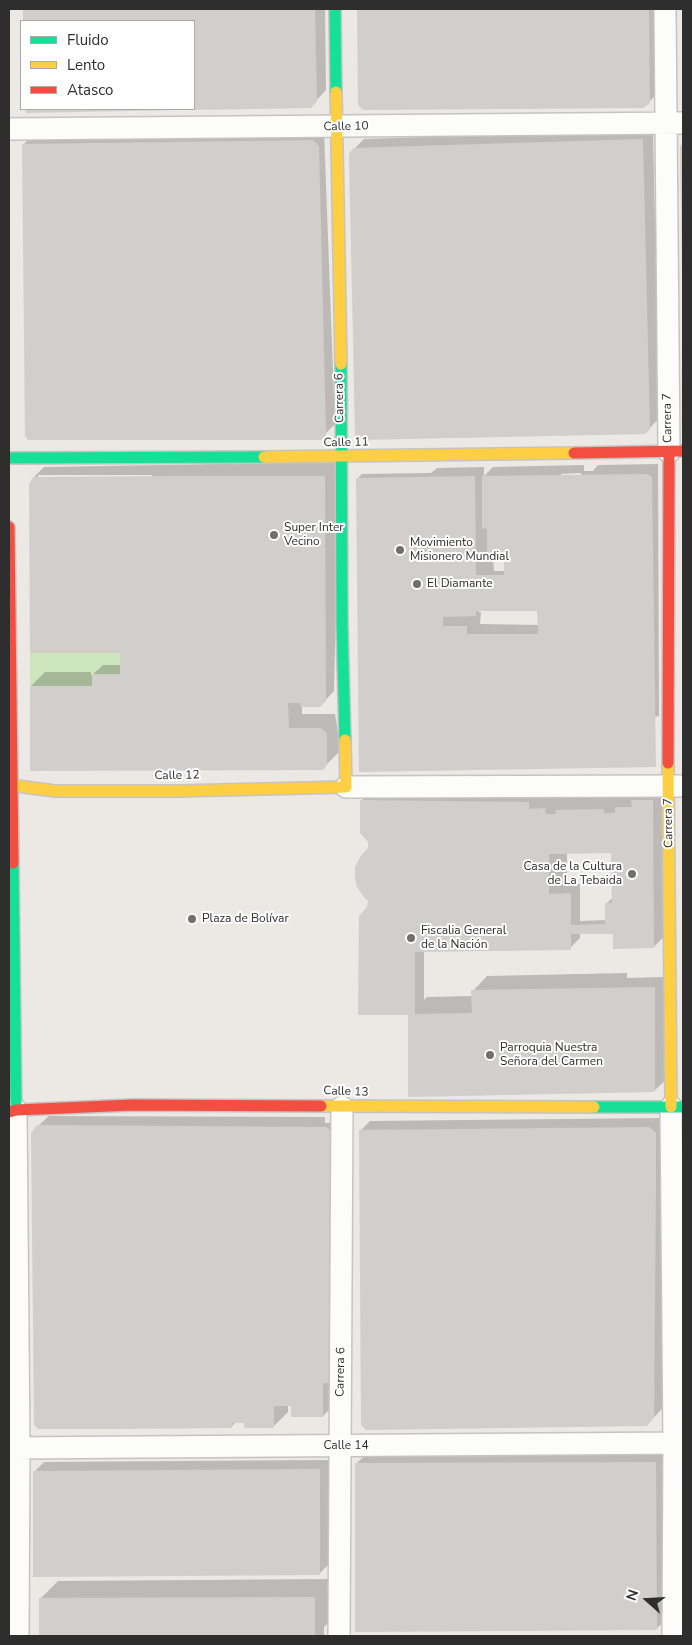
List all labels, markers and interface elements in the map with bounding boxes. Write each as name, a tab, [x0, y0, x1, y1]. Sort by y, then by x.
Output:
legend	[20, 20, 195, 110]
text: Fluido	[67, 30, 109, 50]
text: Lento	[67, 55, 105, 75]
text: Atasco	[67, 80, 113, 100]
street label: Calle 10	[323, 119, 369, 135]
street label: Carrera 6	[332, 373, 348, 423]
street label: Carrera 7	[660, 393, 676, 443]
street label: Calle 11	[323, 435, 369, 451]
place label: Super Inter Vecino	[284, 521, 344, 549]
marker: Super Inter Vecino	[268, 529, 280, 541]
place label: Movimiento Misionero Mundial	[410, 536, 509, 564]
marker: Movimiento Misionero Mundial	[394, 544, 406, 556]
place label: El Diamante	[427, 577, 493, 591]
marker: El Diamante	[411, 578, 423, 590]
street label: Calle 12	[154, 768, 200, 784]
street label: Carrera 7	[661, 798, 677, 848]
place label: Casa de la Cultura de La Tebaida	[523, 860, 622, 888]
marker: Casa de la Cultura de La Tebaida	[626, 868, 638, 880]
place label: Plaza de Bolívar	[202, 912, 289, 926]
marker: Plaza de Bolívar	[186, 913, 198, 925]
place label: Fiscalia General de la Nación	[421, 924, 506, 952]
marker: Fiscalia General de la Nación	[405, 932, 417, 944]
place label: Parroquia Nuestra Señora del Carmen	[500, 1041, 603, 1069]
marker: Parroquia Nuestra Señora del Carmen	[484, 1049, 496, 1061]
street label: Calle 13	[323, 1084, 369, 1100]
street label: Carrera 6	[333, 1347, 349, 1397]
street label: Calle 14	[323, 1439, 369, 1453]
north arrow	[622, 1575, 672, 1625]
text: N	[622, 1587, 643, 1603]

